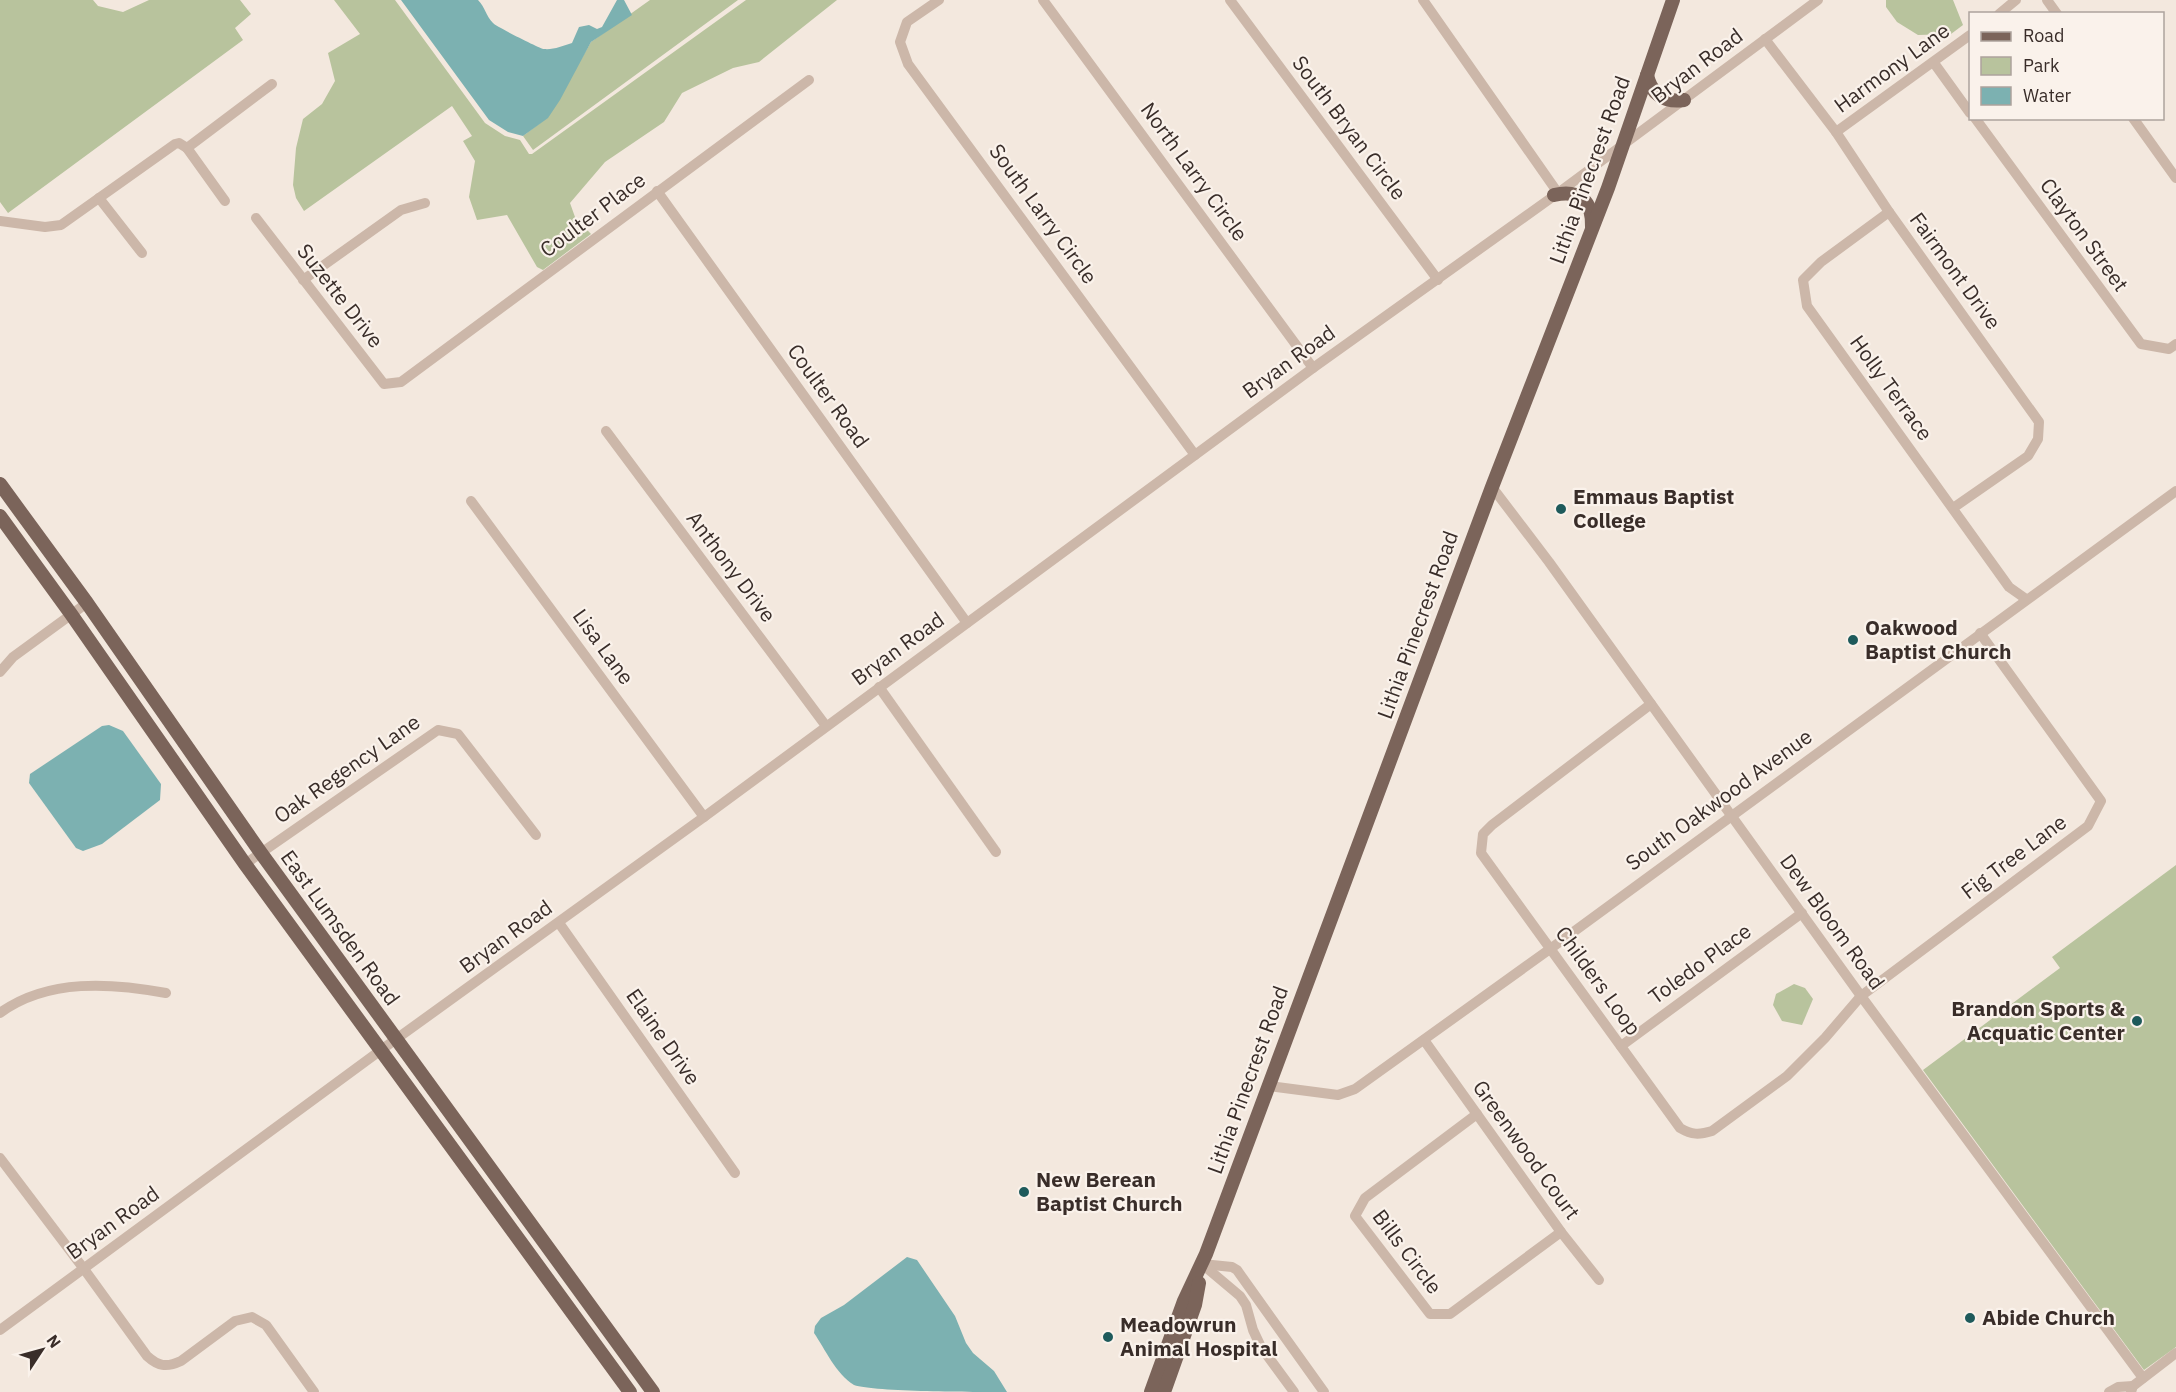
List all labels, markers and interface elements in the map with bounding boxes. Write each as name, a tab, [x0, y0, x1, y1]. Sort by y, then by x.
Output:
legend	[1969, 12, 2164, 120]
street label: Harmony Lane	[1828, 16, 1955, 119]
street label: Bryan Road	[1645, 21, 1748, 109]
text: Road	[2023, 24, 2064, 47]
street label: South Bryan Circle	[1286, 50, 1413, 205]
text: Park	[2023, 54, 2060, 77]
street label: Lithia Pinecrest Road	[1542, 72, 1636, 268]
text: Water	[2023, 84, 2072, 107]
street label: North Larry Circle	[1135, 96, 1255, 246]
street label: South Larry Circle	[984, 138, 1104, 289]
street label: Coulter Place	[534, 165, 651, 263]
street label: Clayton Street	[2034, 172, 2135, 297]
street label: Fairmont Drive	[1904, 206, 2008, 335]
street label: Suzette Drive	[291, 238, 390, 353]
street label: Bryan Road	[1236, 318, 1340, 404]
street label: Holly Terrace	[1844, 329, 1940, 446]
street label: Coulter Road	[782, 338, 876, 453]
place label: Emmaus Baptist College	[1573, 482, 1734, 534]
marker: Emmaus Baptist College	[1554, 502, 1568, 516]
street label: Anthony Drive	[681, 505, 783, 628]
street label: Lithia Pinecrest Road	[1370, 527, 1464, 723]
street label: Lisa Lane	[567, 603, 641, 690]
street label: Bryan Road	[845, 605, 949, 691]
place label: Oakwood Baptist Church	[1865, 613, 2012, 665]
marker: Oakwood Baptist Church	[1846, 633, 1860, 647]
street label: Oak Regency Lane	[268, 707, 425, 829]
street label: South Oakwood Avenue	[1620, 722, 1817, 876]
street label: Fig Tree Lane	[1955, 807, 2072, 905]
street label: East Lumsden Road	[275, 844, 407, 1011]
street label: Dew Bloom Road	[1774, 848, 1891, 995]
street label: Bryan Road	[453, 893, 557, 979]
street label: Toledo Place	[1643, 917, 1756, 1010]
street label: Childers Loop	[1550, 920, 1648, 1041]
street label: Lithia Pinecrest Road	[1200, 982, 1294, 1178]
street label: Elaine Drive	[620, 983, 707, 1090]
place label: Brandon Sports & Acquatic Center	[1951, 994, 2126, 1046]
marker: Brandon Sports & Acquatic Center	[2130, 1014, 2144, 1028]
street label: Greenwood Court	[1467, 1074, 1587, 1225]
place label: New Berean Baptist Church	[1036, 1165, 1183, 1217]
street label: Bryan Road	[60, 1179, 164, 1265]
marker: New Berean Baptist Church	[1017, 1185, 1031, 1199]
street label: Bills Circle	[1367, 1203, 1449, 1299]
place label: Abide Church	[1982, 1303, 2115, 1331]
place label: Meadowrun Animal Hospital	[1120, 1310, 1278, 1362]
marker: Abide Church	[1963, 1311, 1977, 1325]
north arrow	[12, 1320, 72, 1380]
marker: Meadowrun Animal Hospital	[1101, 1330, 1115, 1344]
text: N	[43, 1331, 66, 1352]

